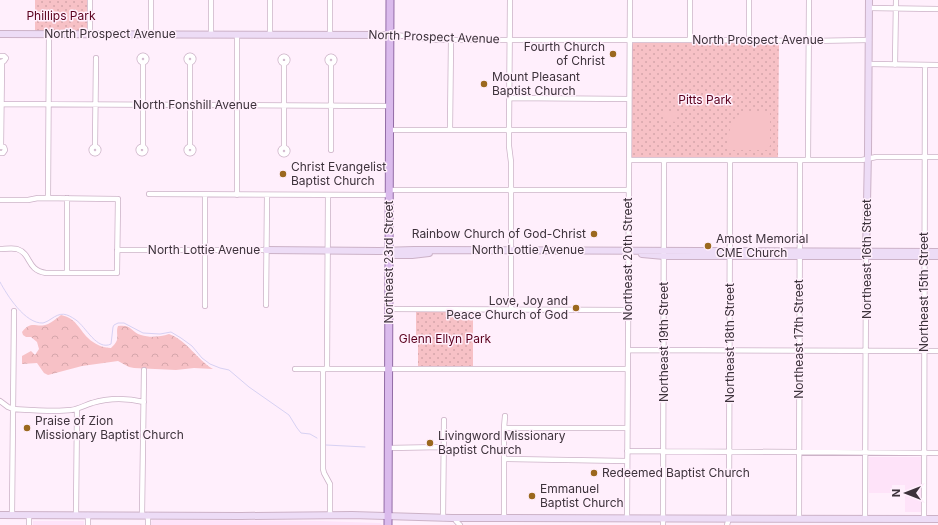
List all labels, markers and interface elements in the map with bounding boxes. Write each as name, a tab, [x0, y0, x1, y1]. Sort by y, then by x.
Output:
park label: Phillips Park	[26, 8, 96, 23]
street label: North Prospect Avenue	[44, 26, 176, 41]
street label: North Prospect Avenue	[368, 27, 500, 46]
street label: North Prospect Avenue	[692, 32, 824, 47]
place label: Fourth Church of Christ	[524, 39, 605, 68]
marker: Fourth Church of Christ	[608, 49, 618, 59]
place label: Mount Pleasant Baptist Church	[492, 69, 580, 98]
marker: Mount Pleasant Baptist Church	[479, 79, 489, 89]
park label: Pitts Park	[678, 92, 732, 107]
street label: North Fonshill Avenue	[133, 97, 257, 112]
place label: Christ Evangelist Baptist Church	[291, 159, 386, 188]
marker: Christ Evangelist Baptist Church	[278, 169, 288, 179]
street label: Northeast 20th Street	[620, 198, 635, 320]
street label: Northeast 16th Street	[859, 199, 874, 319]
street label: Northeast 23rd Street	[381, 200, 396, 324]
place label: Rainbow Church of God-Christ	[412, 226, 586, 241]
marker: Rainbow Church of God-Christ	[589, 229, 599, 239]
place label: Amost Memorial CME Church	[716, 231, 808, 260]
street label: Northeast 15th Street	[916, 232, 931, 352]
marker: Amost Memorial CME Church	[703, 241, 713, 251]
street label: North Lottie Avenue	[148, 242, 260, 257]
street label: North Lottie Avenue	[472, 242, 584, 257]
street label: Northeast 17th Street	[791, 279, 806, 399]
street label: Northeast 19th Street	[656, 282, 671, 402]
street label: Northeast 18th Street	[722, 283, 737, 403]
place label: Love, Joy and Peace Church of God	[446, 293, 568, 322]
marker: Love, Joy and Peace Church of God	[571, 303, 581, 313]
park label: Glenn Ellyn Park	[399, 331, 492, 346]
place label: Praise of Zion Missionary Baptist Church	[35, 413, 184, 442]
marker: Praise of Zion Missionary Baptist Church	[22, 423, 32, 433]
place label: Livingword Missionary Baptist Church	[438, 428, 566, 457]
marker: Livingword Missionary Baptist Church	[425, 438, 435, 448]
place label: Redeemed Baptist Church	[602, 465, 750, 480]
marker: Redeemed Baptist Church	[589, 468, 599, 478]
north arrow	[886, 473, 926, 513]
place label: Emmanuel Baptist Church	[540, 481, 624, 510]
text: N	[889, 489, 903, 497]
marker: Emmanuel Baptist Church	[527, 491, 537, 501]

